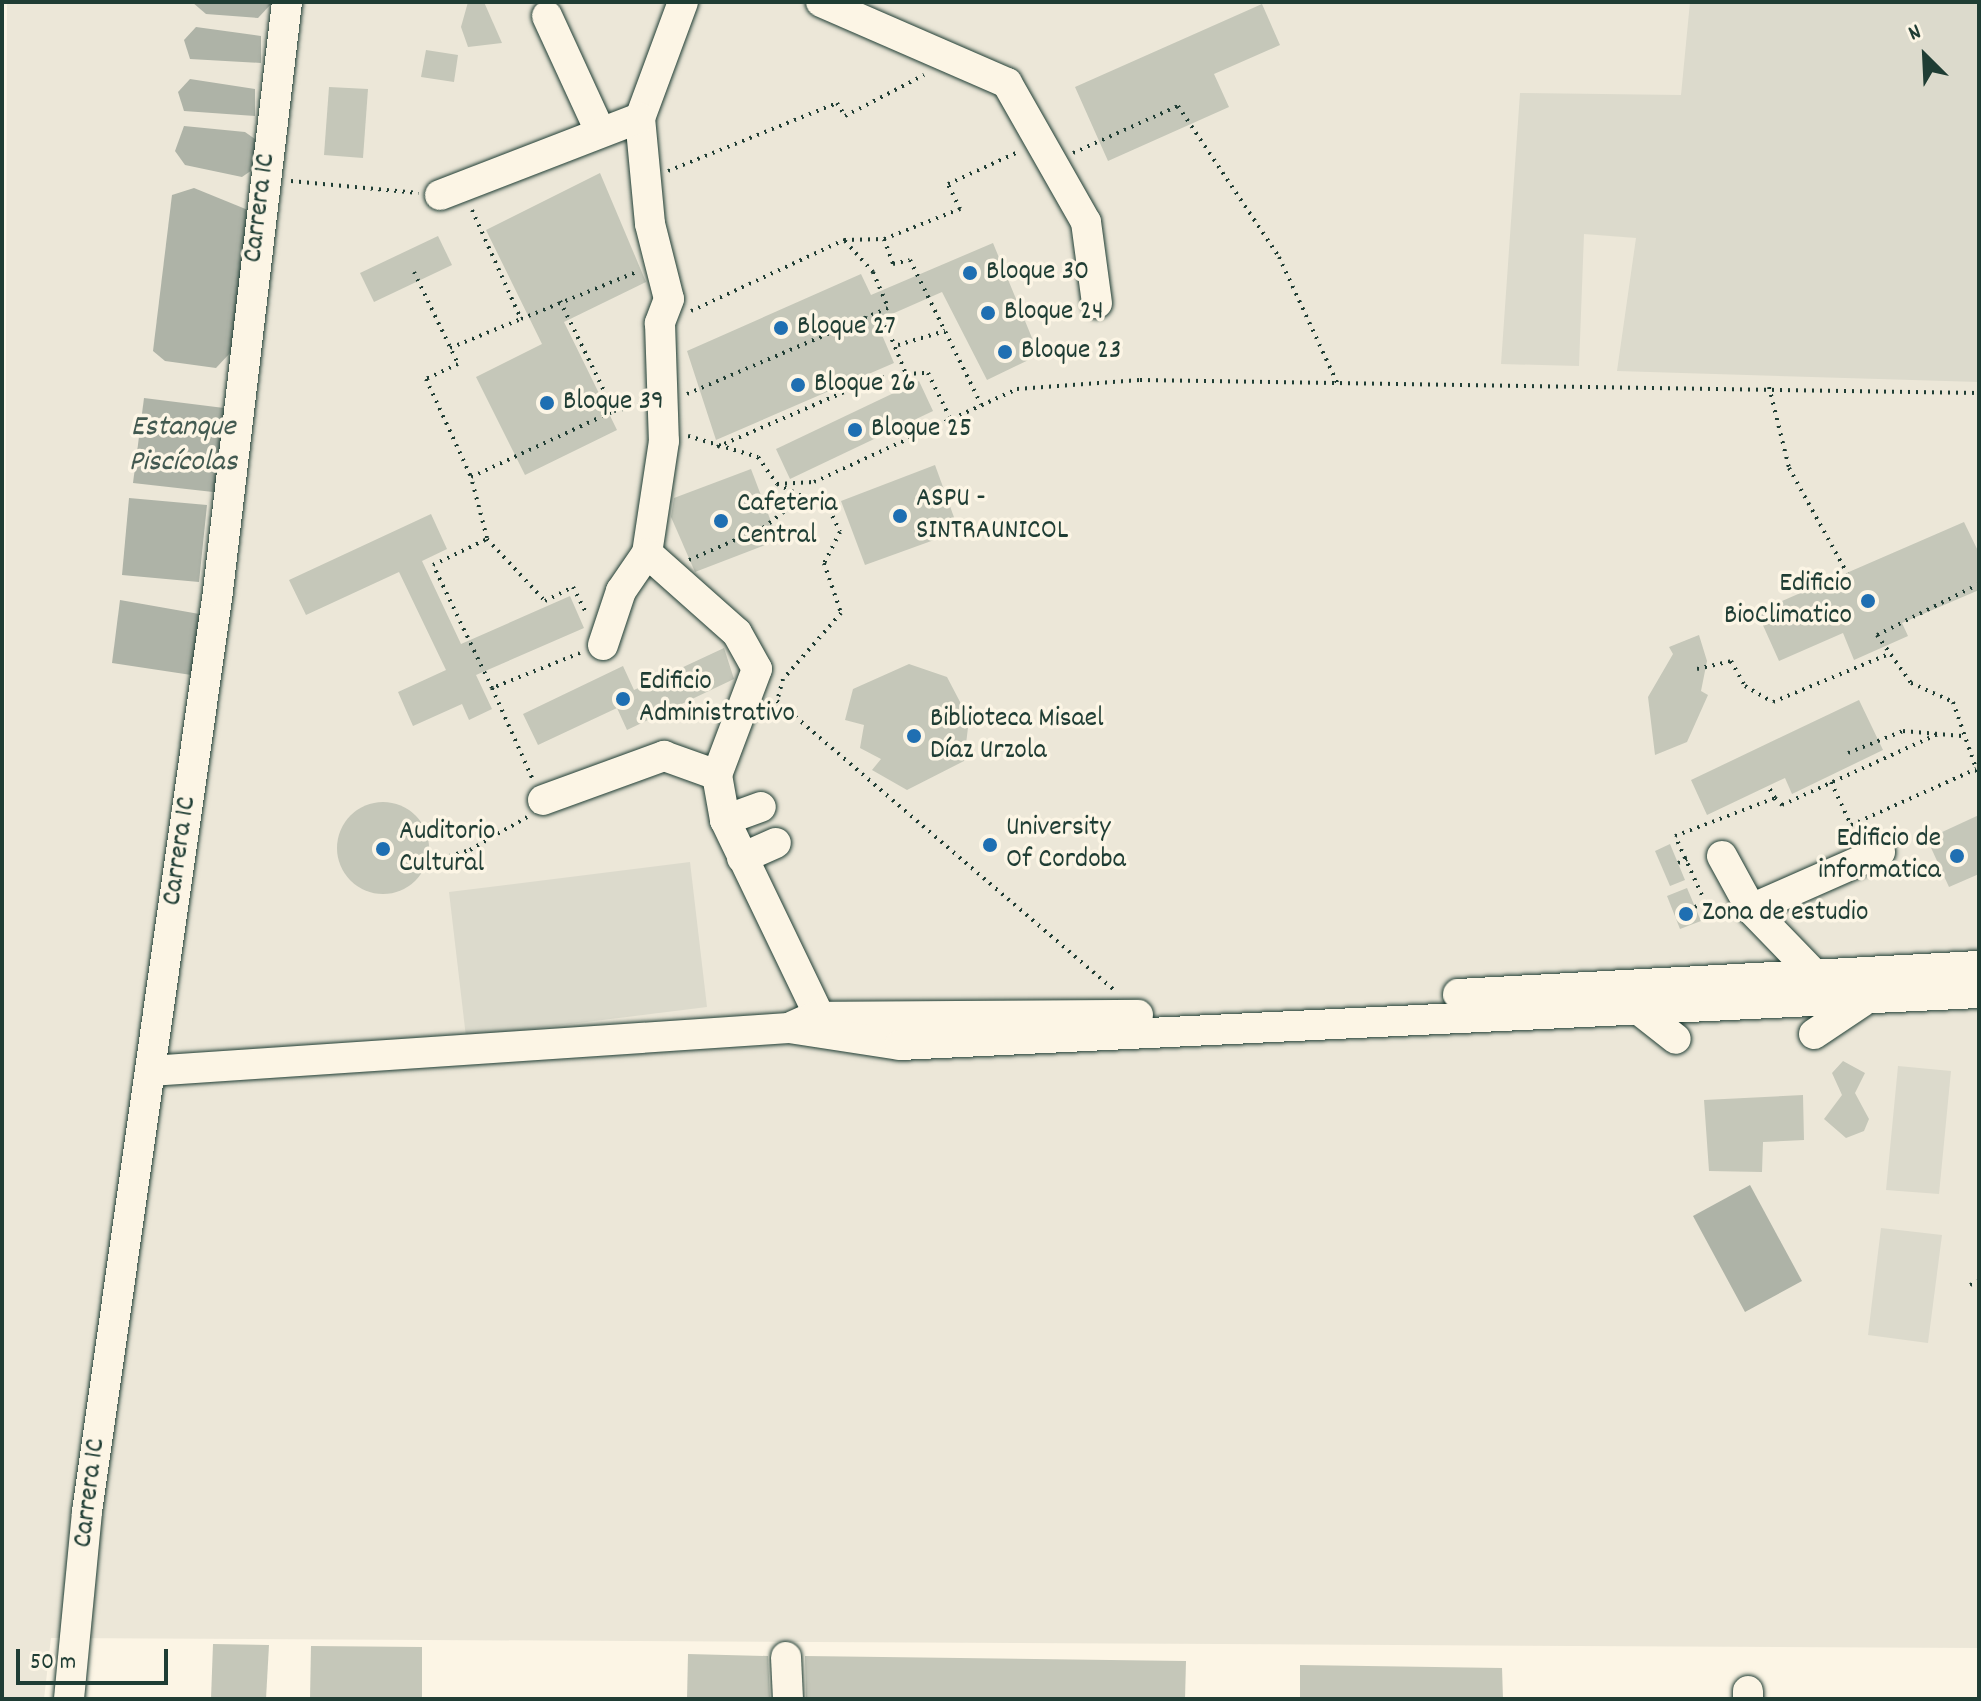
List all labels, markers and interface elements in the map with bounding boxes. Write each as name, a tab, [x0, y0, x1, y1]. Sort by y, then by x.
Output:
north arrow	[1885, 16, 1965, 96]
text: N	[1904, 17, 1926, 50]
street label: Carrera 1C	[238, 151, 284, 265]
place label: Bloque 30	[986, 256, 1089, 290]
marker: Bloque 30	[961, 264, 979, 282]
place label: Bloque 24	[1004, 296, 1104, 330]
marker: Bloque 24	[979, 304, 997, 322]
place label: Bloque 27	[797, 311, 896, 345]
marker: Bloque 27	[772, 319, 790, 337]
place label: Bloque 23	[1021, 335, 1121, 369]
marker: Bloque 23	[996, 343, 1014, 361]
place label: Bloque 26	[814, 368, 916, 402]
marker: Bloque 26	[789, 376, 807, 394]
place label: Bloque 39	[563, 386, 664, 420]
marker: Bloque 39	[538, 394, 556, 412]
water label: Estanque Piscícolas	[129, 411, 237, 482]
place label: Bloque 25	[871, 413, 972, 447]
marker: Bloque 25	[846, 421, 864, 439]
place label: ASPU - SINTRAUNICOL	[916, 483, 1068, 549]
place label: Cafeteria Central	[737, 488, 837, 554]
marker: ASPU - SINTRAUNICOL	[891, 507, 909, 525]
marker: Cafeteria Central	[712, 512, 730, 530]
place label: Edificio BioClimatico	[1724, 568, 1852, 634]
marker: Edificio BioClimatico	[1859, 592, 1877, 610]
place label: Edificio Administrativo	[639, 666, 795, 732]
marker: Edificio Administrativo	[614, 690, 632, 708]
place label: Biblioteca Misael Díaz Urzola	[930, 703, 1104, 769]
marker: Biblioteca Misael Díaz Urzola	[905, 727, 923, 745]
street label: Carrera 1C	[157, 794, 205, 908]
place label: University Of Cordoba	[1006, 812, 1126, 878]
place label: Auditorio Cultural	[399, 816, 495, 882]
place label: Edificio de informatica	[1818, 823, 1941, 889]
marker: University Of Cordoba	[981, 836, 999, 854]
marker: Auditorio Cultural	[374, 840, 392, 858]
marker: Edificio de informatica	[1948, 847, 1966, 865]
place label: Zona de estudio	[1702, 897, 1868, 931]
marker: Zona de estudio	[1677, 905, 1695, 923]
street label: Carrera 1C	[68, 1436, 114, 1550]
scale bar	[20, 1633, 172, 1683]
text: 50 m	[30, 1646, 76, 1680]

